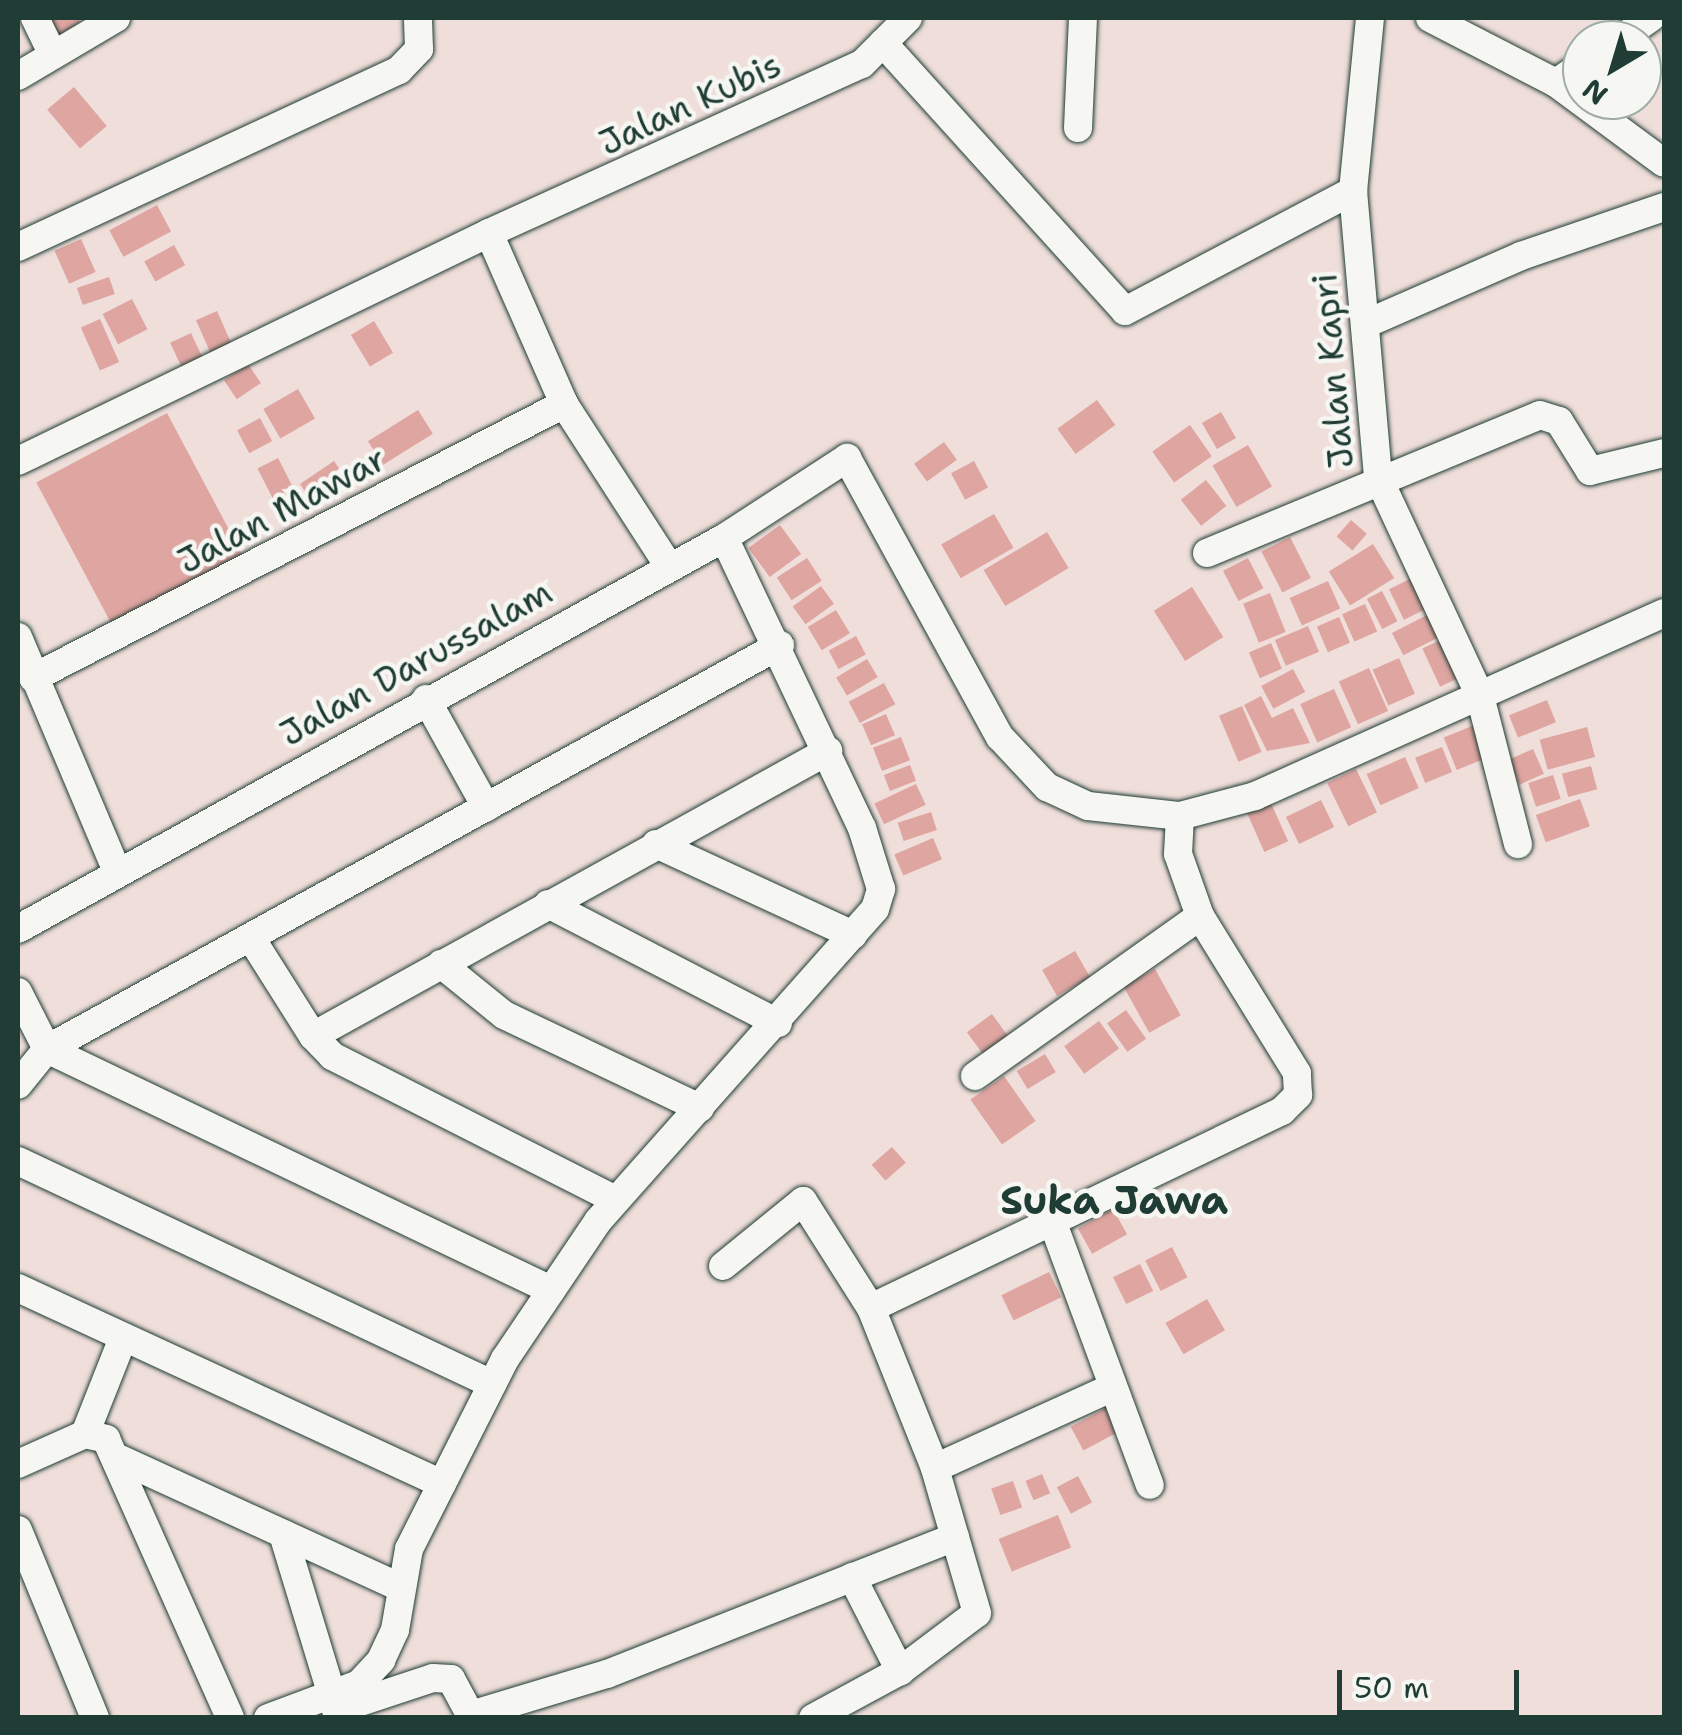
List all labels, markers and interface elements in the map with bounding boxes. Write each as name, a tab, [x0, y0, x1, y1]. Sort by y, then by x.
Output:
north arrow	[1562, 20, 1662, 120]
street label: Jalan Kubis	[593, 44, 787, 164]
text: N	[1574, 70, 1615, 114]
street label: Jalan Kapri	[1304, 272, 1362, 470]
street label: Jalan Mawar	[171, 437, 393, 583]
street label: Jalan Darussalam	[273, 571, 559, 755]
district label: Suka Jawa	[1000, 1176, 1228, 1224]
scale bar	[1342, 1650, 1524, 1712]
text: 50 m	[1354, 1667, 1429, 1708]

